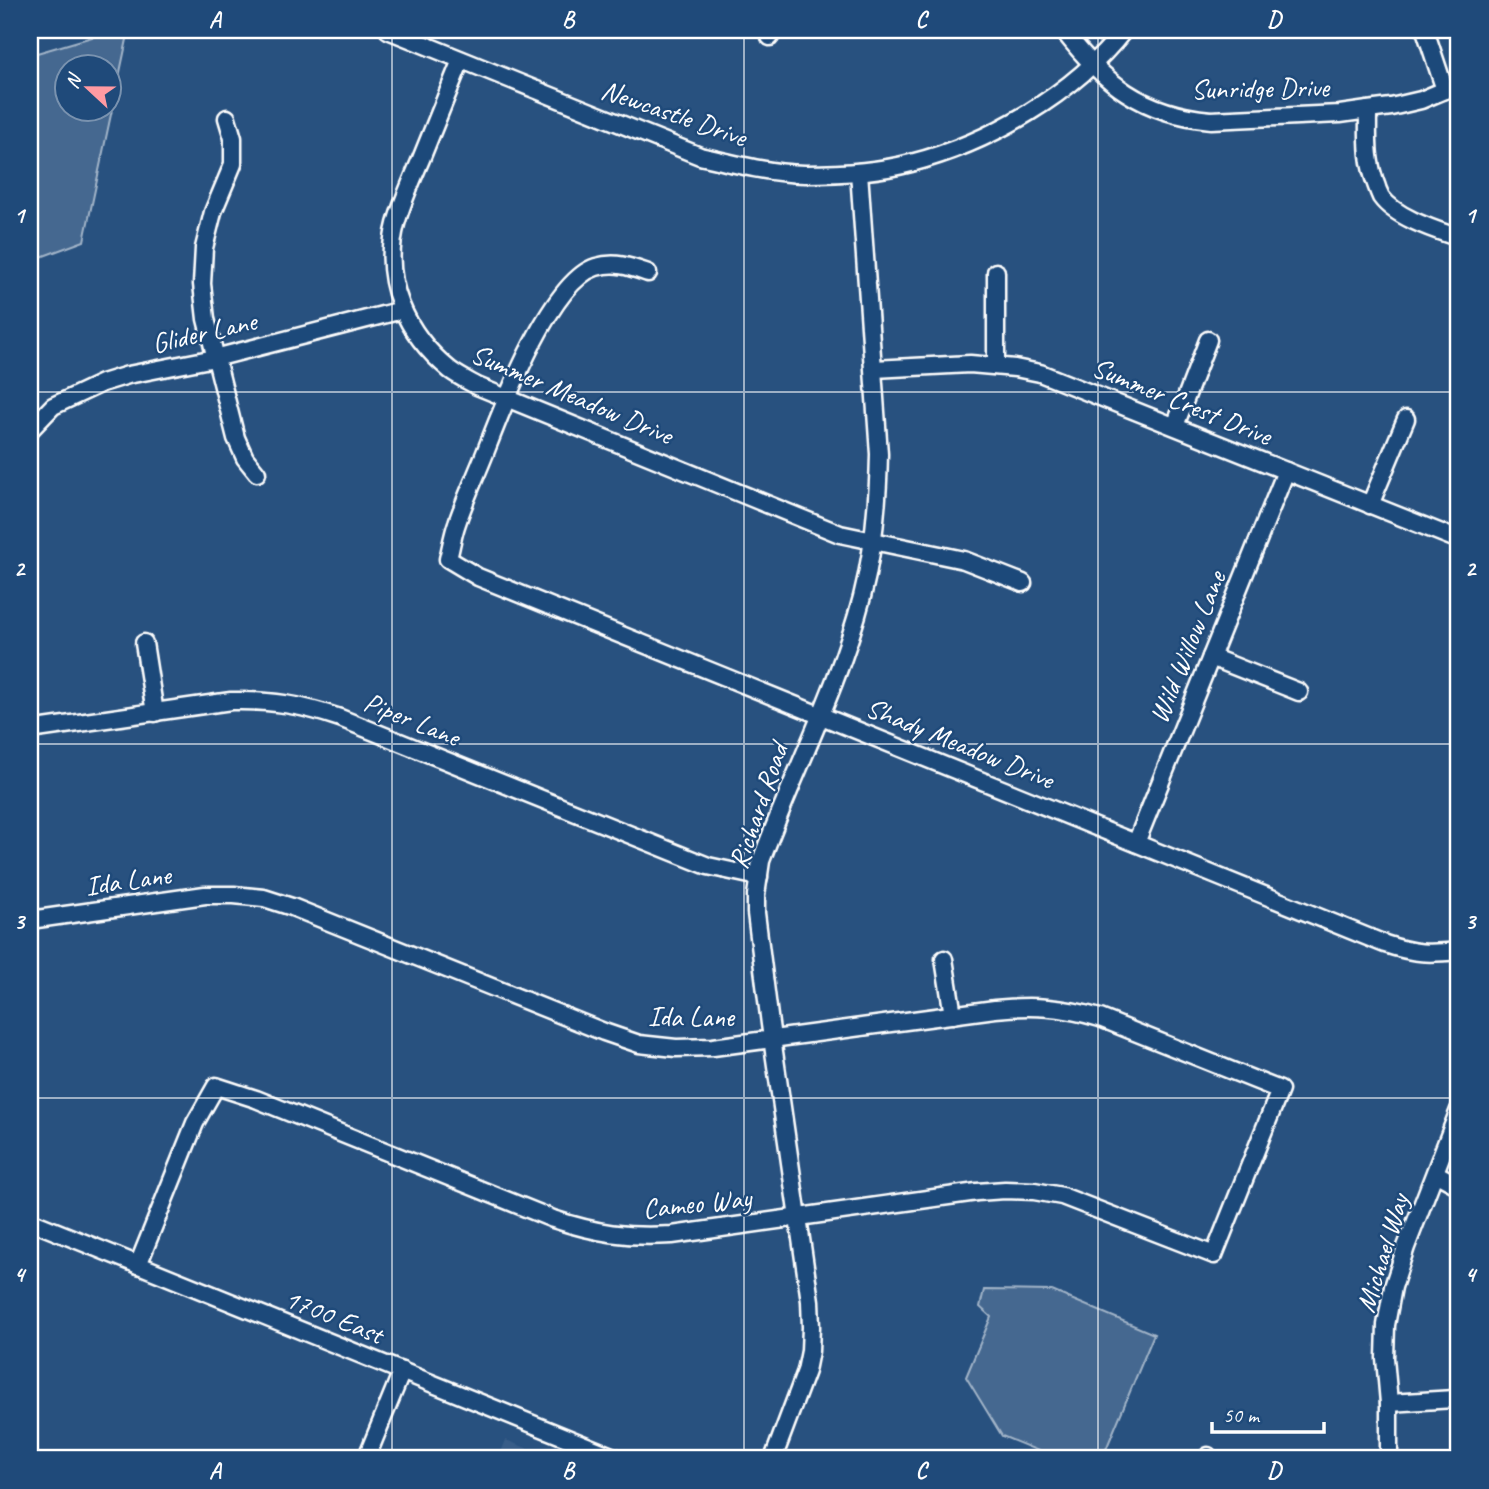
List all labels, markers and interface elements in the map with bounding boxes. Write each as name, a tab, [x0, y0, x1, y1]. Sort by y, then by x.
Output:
text: A	[209, 5, 223, 34]
text: B	[562, 5, 576, 34]
text: C	[916, 5, 930, 34]
text: D	[1267, 5, 1283, 34]
north arrow	[52, 52, 122, 122]
text: N	[60, 69, 88, 92]
street label: Sunridge Drive	[1191, 69, 1331, 107]
street label: Newcastle Drive	[597, 72, 753, 155]
text: 1	[14, 201, 27, 230]
text: 1	[1465, 201, 1478, 230]
street label: Glider Lane	[148, 303, 261, 361]
street label: Summer Meadow Drive	[466, 336, 680, 453]
street label: Summer Crest Drive	[1087, 349, 1278, 454]
text: 2	[14, 554, 27, 583]
text: 2	[1465, 554, 1478, 583]
street label: Wild Willow Lane	[1141, 564, 1234, 728]
street label: Piper Lane	[359, 684, 467, 755]
street label: Shady Meadow Drive	[861, 689, 1061, 797]
street label: Richard Road	[720, 735, 797, 873]
street label: Ida Lane	[83, 856, 175, 903]
text: 3	[14, 907, 27, 936]
text: 3	[1465, 907, 1478, 936]
street label: Ida Lane	[648, 999, 736, 1034]
street label: Cameo Way	[641, 1180, 755, 1226]
street label: Michael Way	[1347, 1187, 1417, 1316]
text: 4	[14, 1260, 27, 1289]
text: 4	[1465, 1260, 1478, 1289]
street label: 1700 East	[280, 1280, 391, 1353]
scale bar	[1212, 1391, 1324, 1435]
text: 50 m	[1223, 1402, 1261, 1428]
text: A	[209, 1456, 223, 1485]
text: B	[562, 1456, 576, 1485]
text: C	[916, 1456, 930, 1485]
text: D	[1267, 1456, 1283, 1485]

